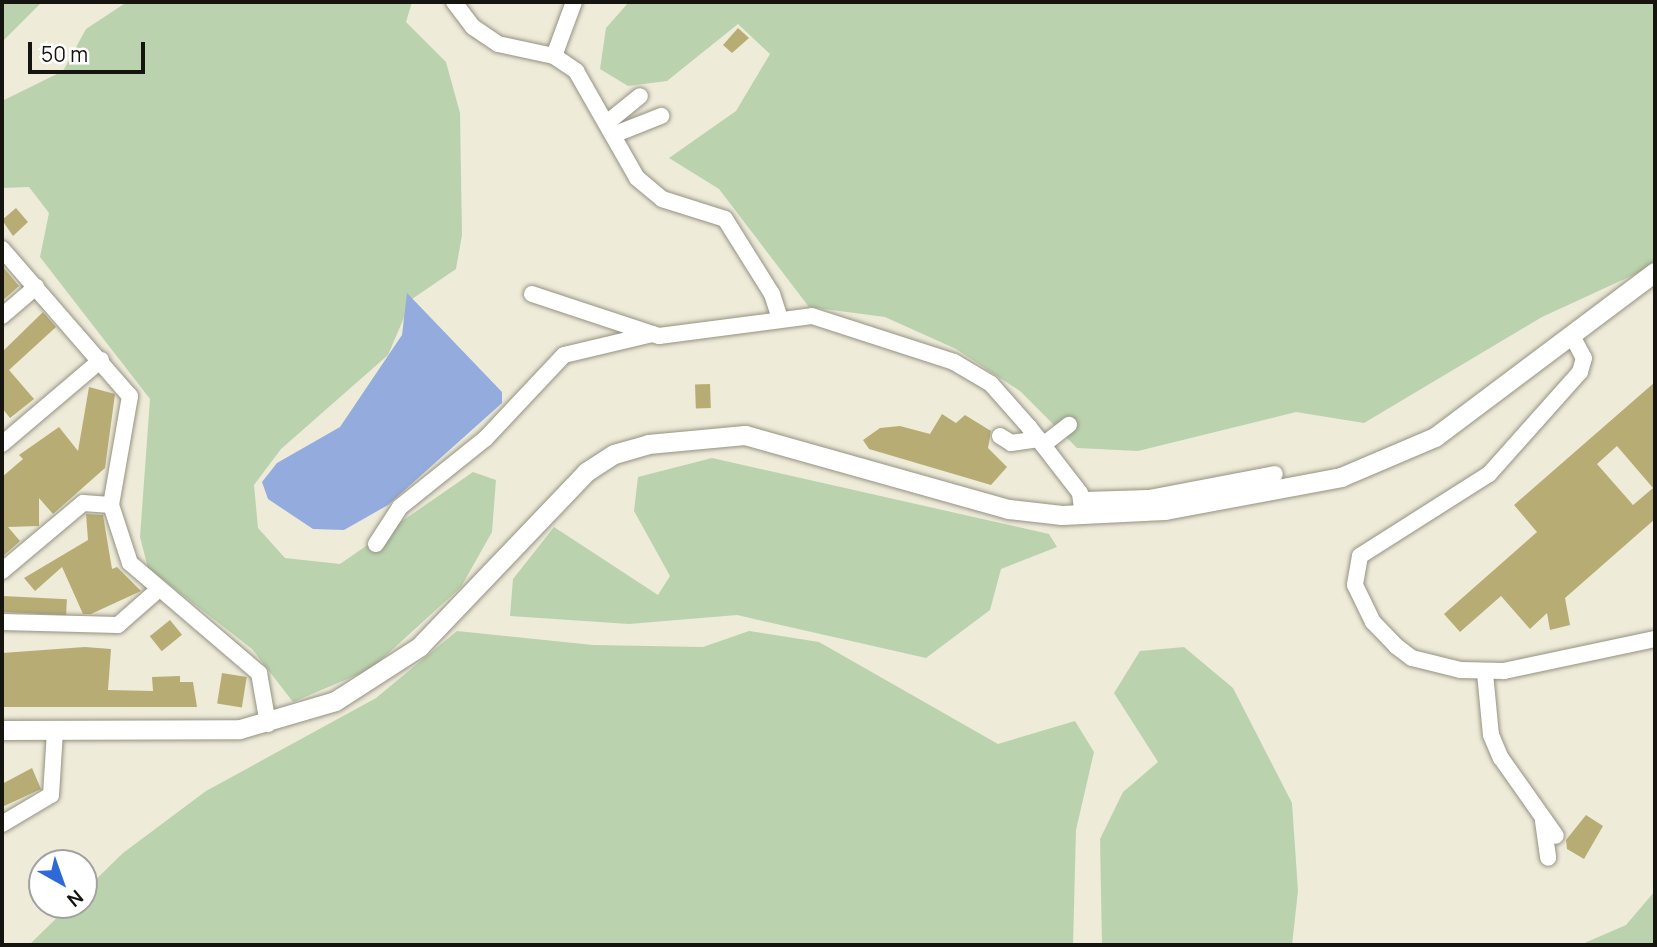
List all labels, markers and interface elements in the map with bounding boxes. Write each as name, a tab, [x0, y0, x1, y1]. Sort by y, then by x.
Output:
scale bar	[32, 28, 149, 72]
text: 50 m	[41, 40, 88, 68]
north arrow	[28, 849, 98, 919]
text: N	[62, 884, 89, 913]

